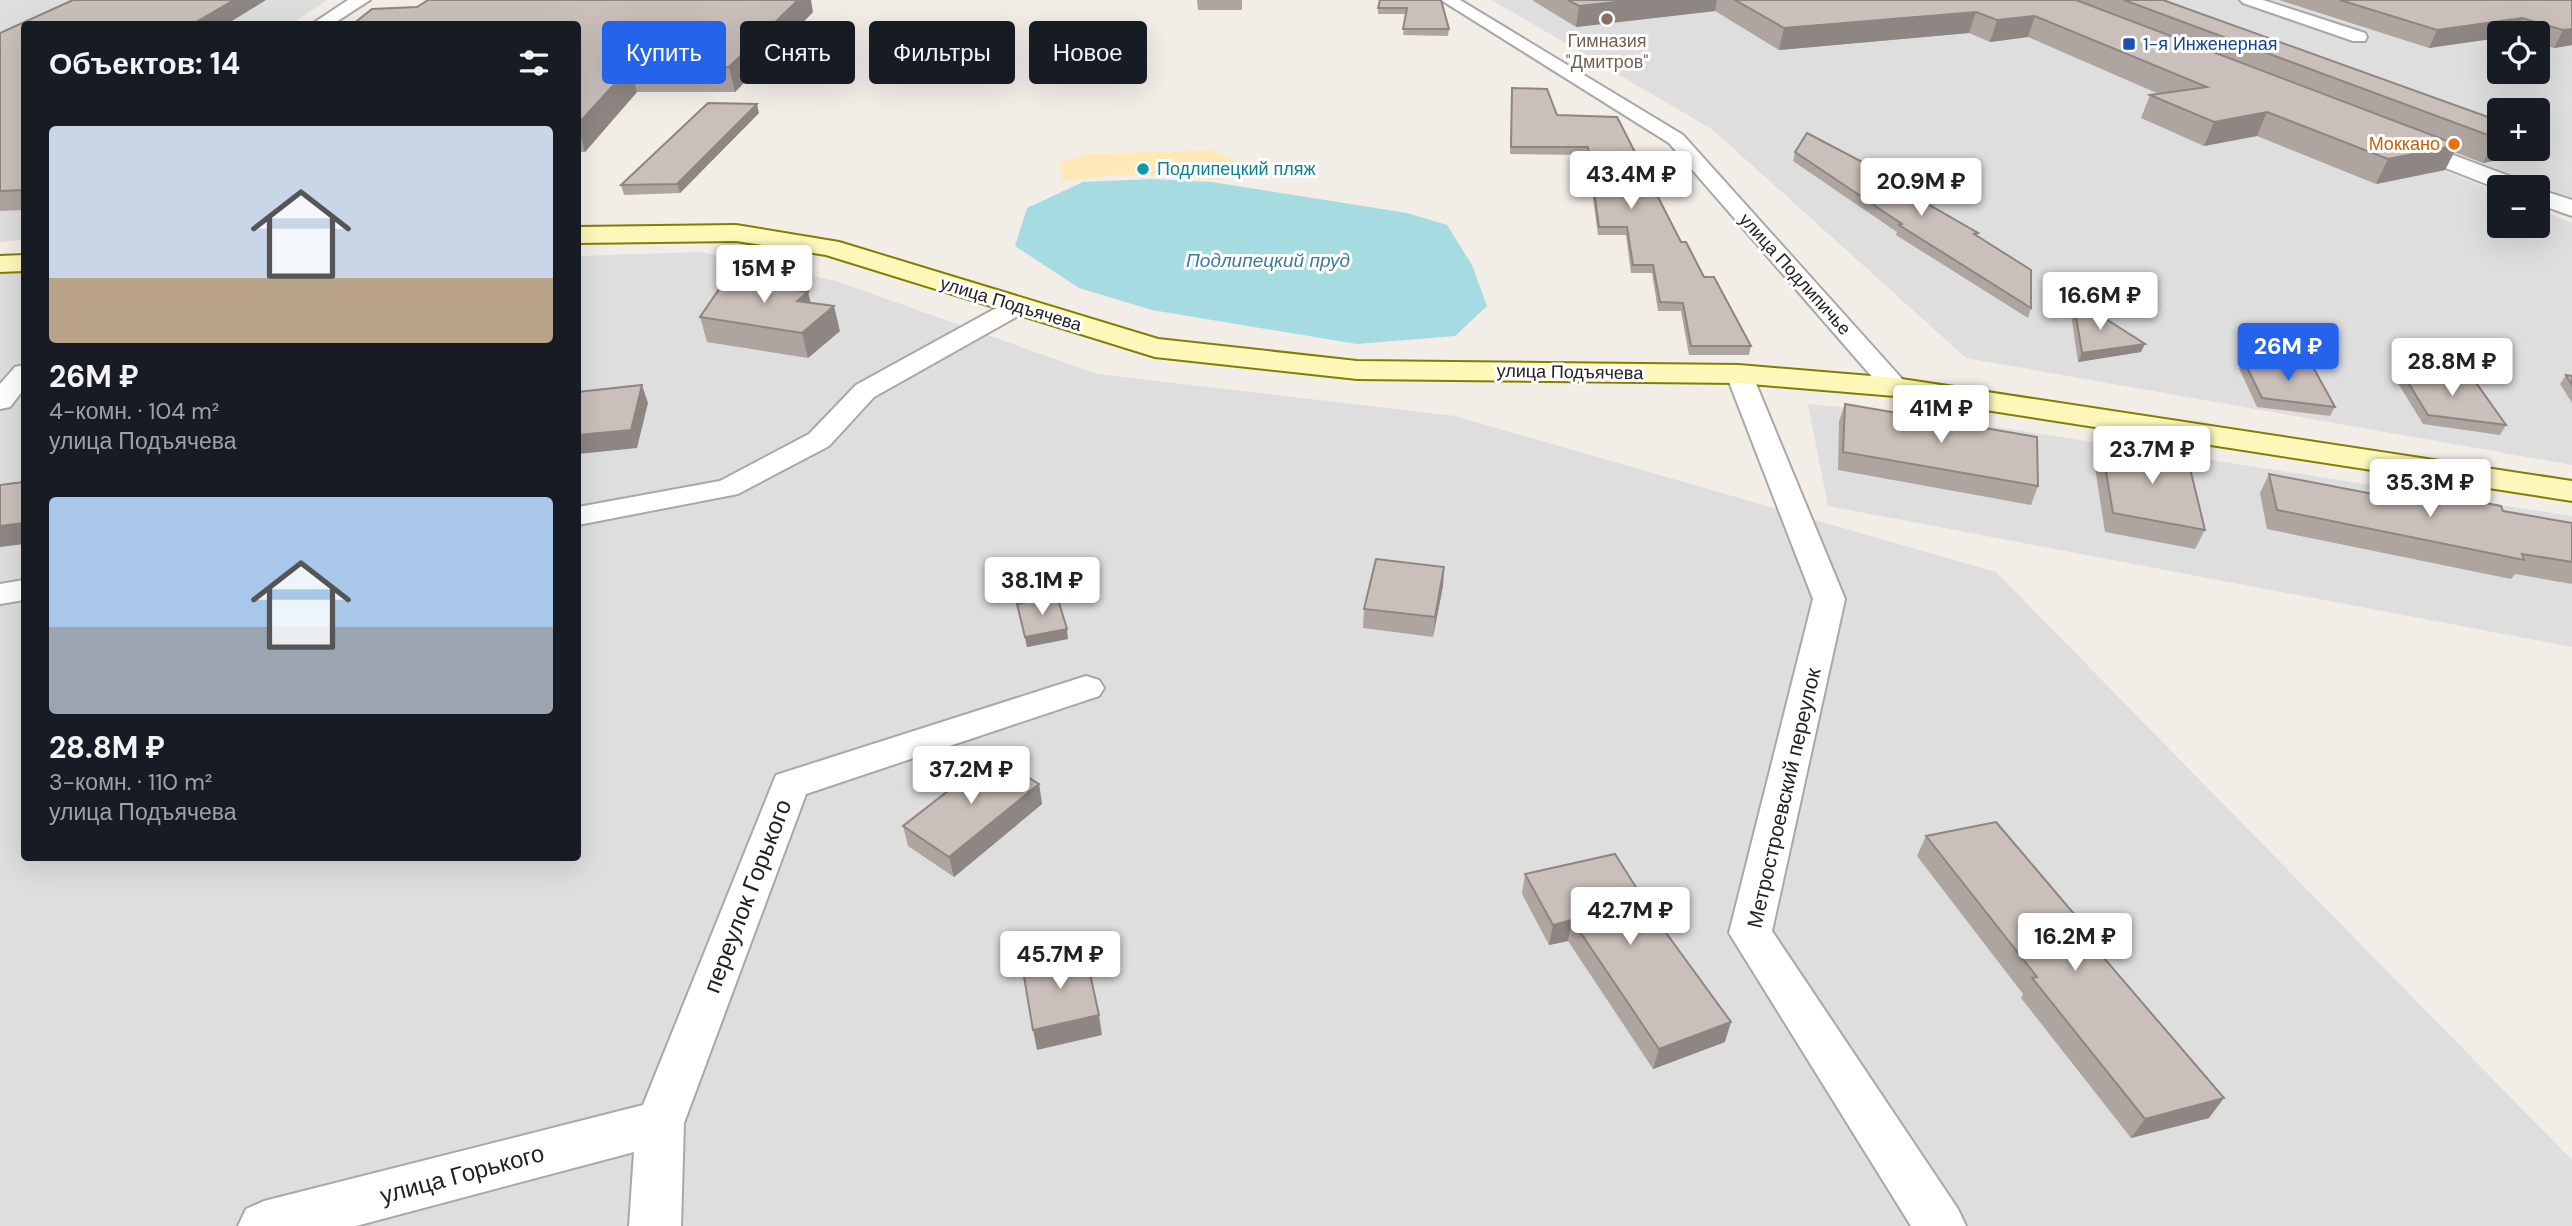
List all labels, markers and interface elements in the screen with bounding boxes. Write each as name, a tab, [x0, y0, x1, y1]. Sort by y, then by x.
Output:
marker: Гимназия "Дмитров"	[1599, 11, 1615, 27]
chip: Купить	[602, 21, 726, 84]
chip: Снять	[740, 21, 855, 84]
chip: Фильтры	[869, 21, 1015, 84]
chip: Новое	[1029, 21, 1147, 84]
map controls	[2487, 21, 2550, 238]
button: locate	[2487, 21, 2550, 84]
place label: Гимназия "Дмитров"	[1566, 29, 1648, 74]
place label: 1-я Инженерная	[2143, 32, 2277, 56]
marker: 1-я Инженерная	[2121, 36, 2137, 52]
text: Объектов: 14	[49, 44, 240, 83]
icon: filters	[515, 44, 553, 82]
button: +	[2487, 98, 2550, 161]
place label: Моккано	[2369, 132, 2440, 156]
marker: Моккано	[2446, 136, 2462, 152]
pin: 43.4M ₽	[1566, 152, 1696, 211]
place label: Подлипецкий пляж	[1157, 157, 1316, 181]
pin: 20.9M ₽	[1856, 158, 1986, 218]
text: 43.4M ₽	[1586, 159, 1676, 189]
marker: Подлипецкий пляж	[1135, 161, 1151, 177]
text: 20.9M ₽	[1877, 166, 1965, 196]
icon: home	[238, 171, 364, 297]
button: −	[2487, 175, 2550, 238]
street label: улица Подлипичье	[1734, 208, 1856, 340]
pin: 15M ₽	[715, 246, 813, 305]
water label: Подлипецкий пруд	[1186, 248, 1350, 273]
text: 15M ₽	[732, 253, 796, 283]
street label: улица Подъячева	[937, 271, 1086, 337]
pin: 16.6M ₽	[2035, 272, 2165, 332]
text: 16.6M ₽	[2059, 280, 2141, 310]
pin: 26M ₽	[2239, 324, 2337, 383]
text: 26M ₽	[2254, 331, 2322, 361]
pin: 28.8M ₽	[2387, 338, 2517, 398]
text: 28.8M ₽	[2408, 346, 2496, 376]
text: 26M ₽	[49, 357, 139, 396]
street label: улица Подъячева	[1496, 359, 1645, 385]
pin: 41M ₽	[1892, 386, 1990, 445]
text: 41M ₽	[1909, 393, 1973, 423]
text: 4-комн. · 104 m²	[49, 396, 219, 426]
text: улица Подъячева	[49, 426, 236, 456]
pin: 23.7M ₽	[2087, 426, 2217, 486]
text: 23.7M ₽	[2109, 434, 2195, 464]
pin: 35.3M ₽	[2365, 460, 2495, 519]
text: 35.3M ₽	[2386, 467, 2474, 497]
icon: home	[238, 542, 364, 668]
pin: 38.1M ₽	[977, 558, 1107, 617]
text: 38.1M ₽	[1001, 565, 1083, 595]
street label: Метростроевский переулок	[1740, 664, 1828, 931]
text: 28.8M ₽	[49, 728, 165, 767]
pin: 37.2M ₽	[906, 746, 1036, 806]
text: 37.2M ₽	[929, 754, 1013, 784]
text: 3-комн. · 110 m²	[49, 767, 212, 797]
street label: переулок Горького	[696, 795, 798, 997]
text: улица Подъячева	[49, 797, 236, 827]
pin: 42.7M ₽	[1565, 888, 1695, 947]
text: 42.7M ₽	[1587, 895, 1673, 925]
pin: 16.2M ₽	[2010, 914, 2140, 973]
text: 16.2M ₽	[2034, 921, 2116, 951]
pin: 45.7M ₽	[995, 932, 1125, 991]
text: 45.7M ₽	[1016, 939, 1104, 969]
street label: улица Горького	[377, 1137, 547, 1211]

